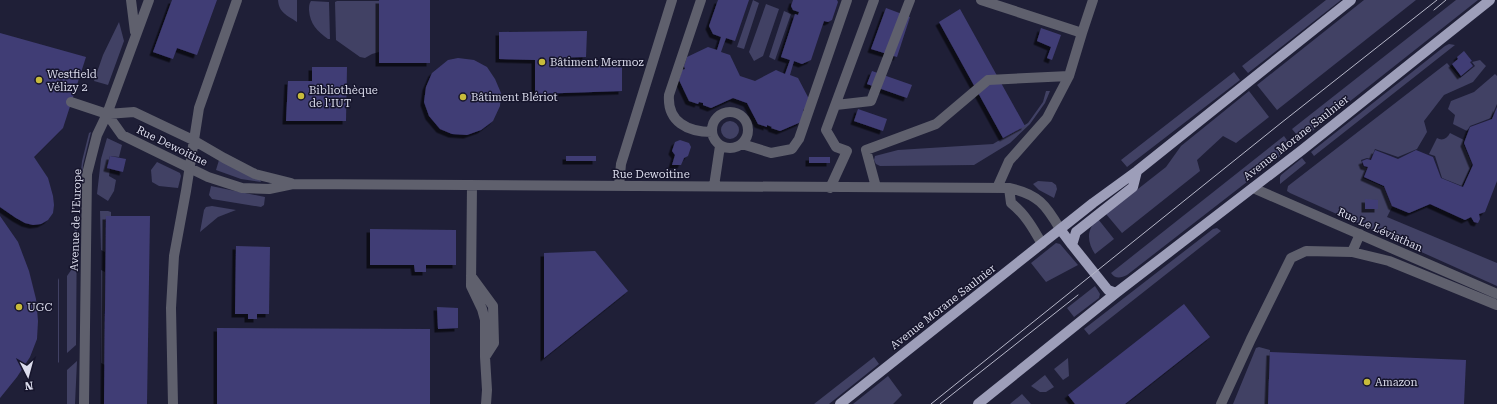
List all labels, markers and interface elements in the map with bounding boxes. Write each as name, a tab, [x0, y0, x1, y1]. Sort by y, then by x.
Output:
place label: Bâtiment Mermoz	[550, 56, 644, 69]
marker: Bâtiment Mermoz	[537, 57, 547, 67]
place label: Westfield Vélizy 2	[47, 68, 97, 94]
marker: Westfield Vélizy 2	[34, 75, 44, 85]
place label: Bibliothèque de l'IUT	[309, 84, 378, 110]
marker: Bibliothèque de l'IUT	[296, 91, 306, 101]
place label: Bâtiment Blériot	[471, 91, 558, 104]
marker: Bâtiment Blériot	[458, 92, 468, 102]
street label: Avenue Morane Saulnier	[1241, 93, 1352, 183]
street label: Rue Dewoitine	[134, 123, 210, 169]
street label: Rue Dewoitine	[612, 168, 690, 181]
street label: Avenue de l'Europe	[68, 169, 84, 271]
street label: Rue Le Léviathan	[1336, 205, 1424, 255]
street label: Avenue Morane Saulnier	[888, 262, 999, 352]
place label: UGC	[27, 301, 52, 314]
marker: UGC	[14, 302, 24, 312]
north arrow	[8, 356, 48, 396]
place label: Amazon	[1375, 376, 1418, 389]
marker: Amazon	[1362, 377, 1372, 387]
text: N	[24, 379, 34, 392]

